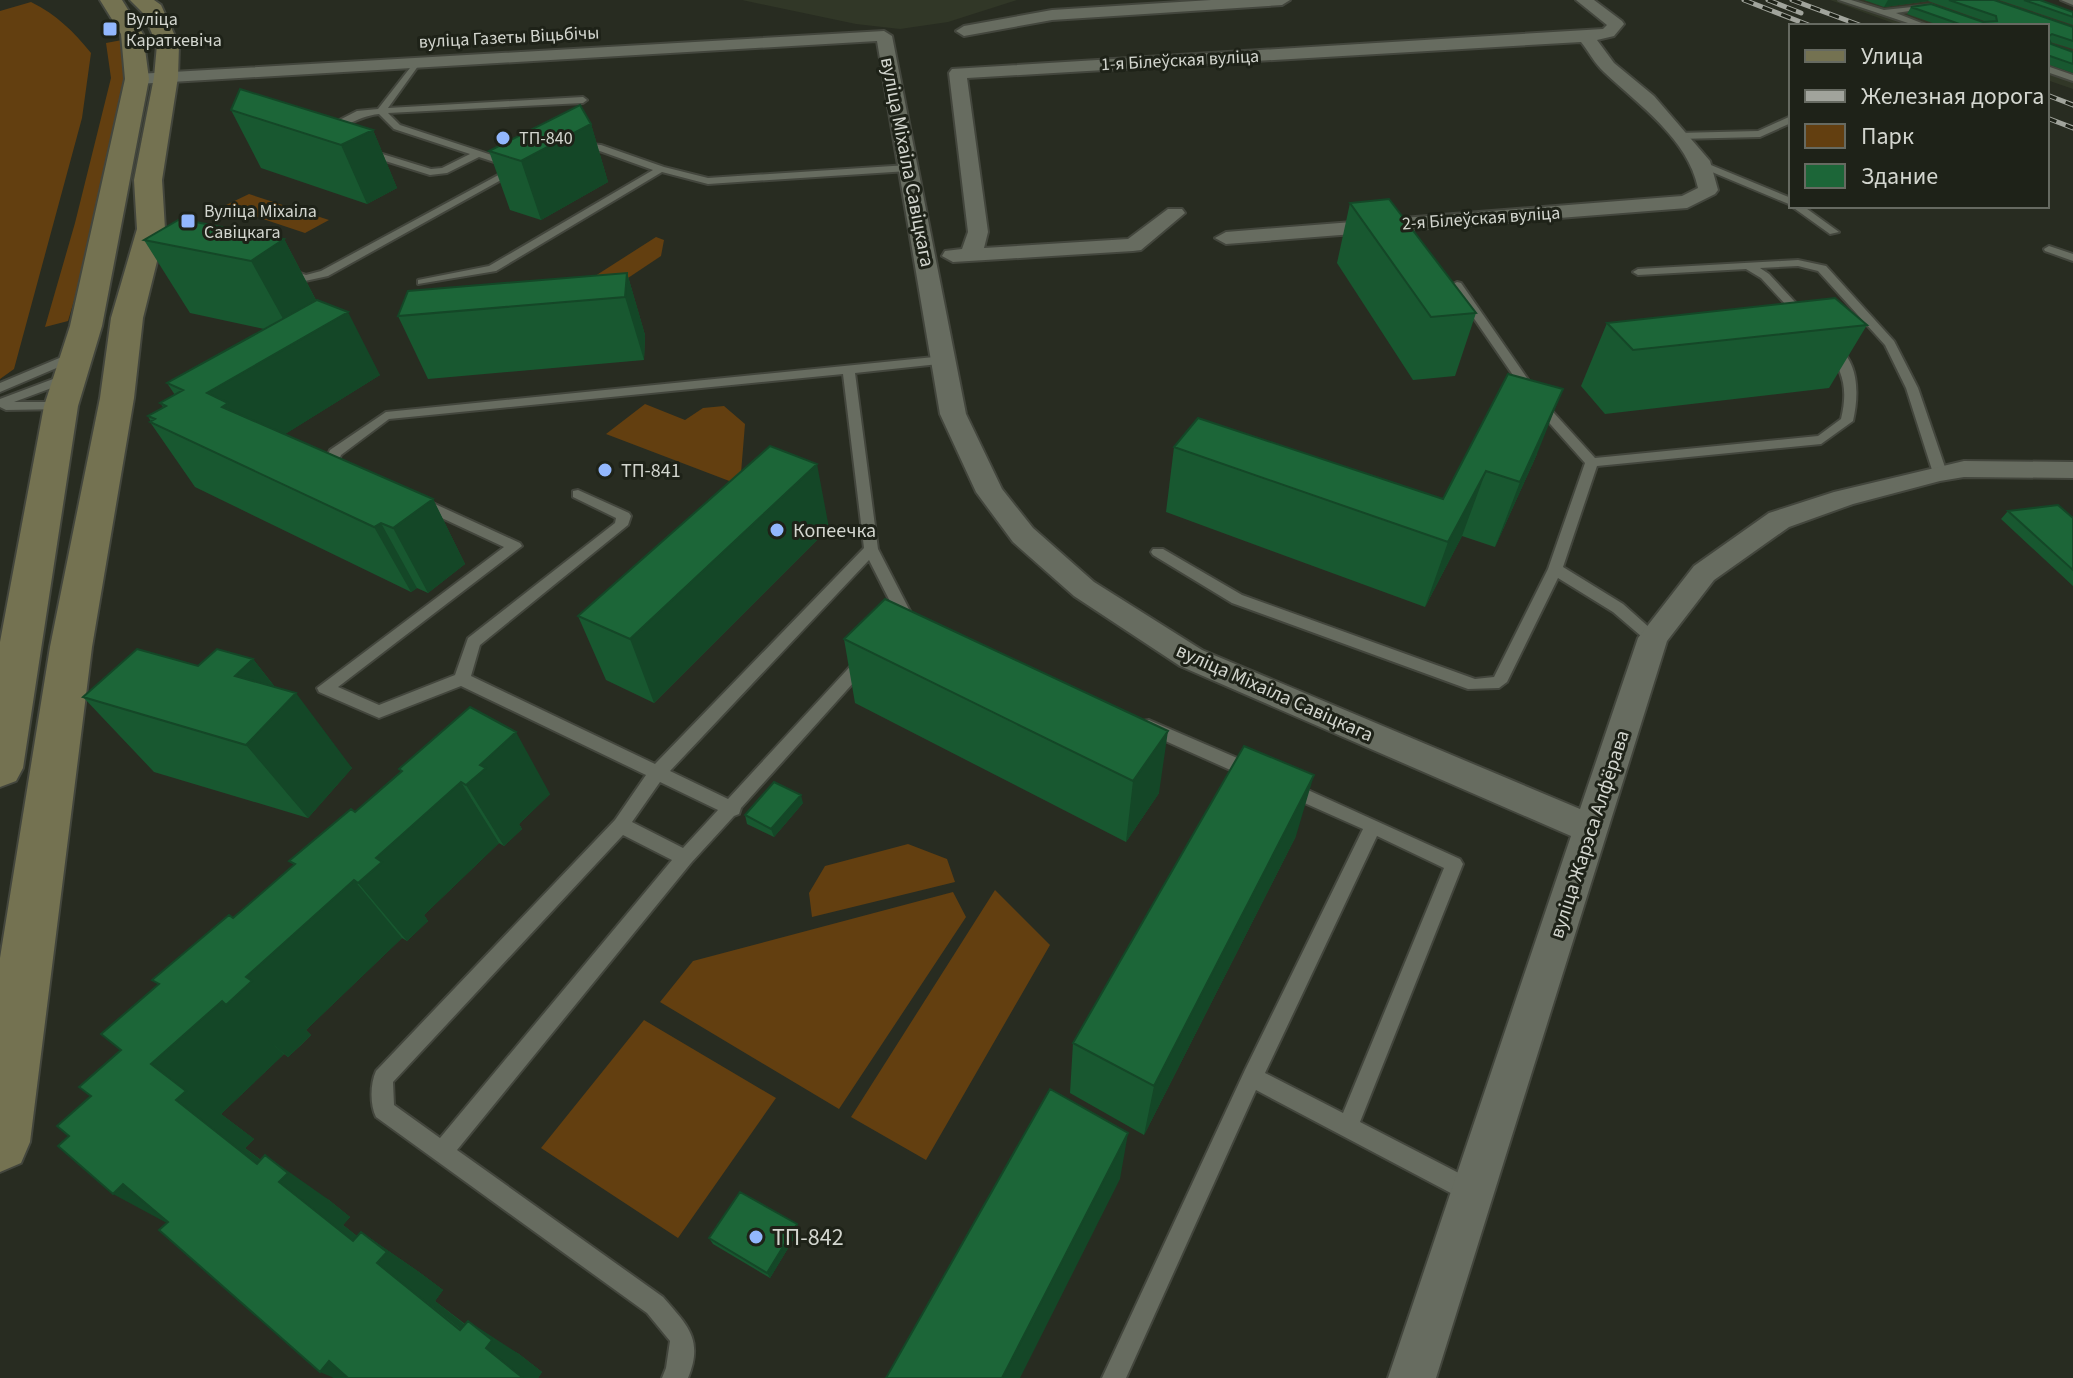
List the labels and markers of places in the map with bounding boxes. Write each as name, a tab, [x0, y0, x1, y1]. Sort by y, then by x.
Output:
place label: Вуліца Караткевіча	[126, 7, 222, 53]
marker: Вуліца Караткевіча	[101, 20, 119, 38]
place label: ТП-840	[519, 126, 573, 151]
marker: ТП-840	[494, 129, 512, 147]
place label: Вуліца Міхаіла Савіцкага	[204, 199, 317, 245]
marker: Вуліца Міхаіла Савіцкага	[179, 212, 197, 230]
place label: ТП-841	[621, 457, 681, 485]
marker: ТП-841	[596, 461, 614, 479]
place label: Копеечка	[793, 517, 876, 545]
marker: Копеечка	[768, 521, 786, 539]
place label: ТП-842	[772, 1220, 844, 1255]
marker: ТП-842	[747, 1228, 765, 1246]

